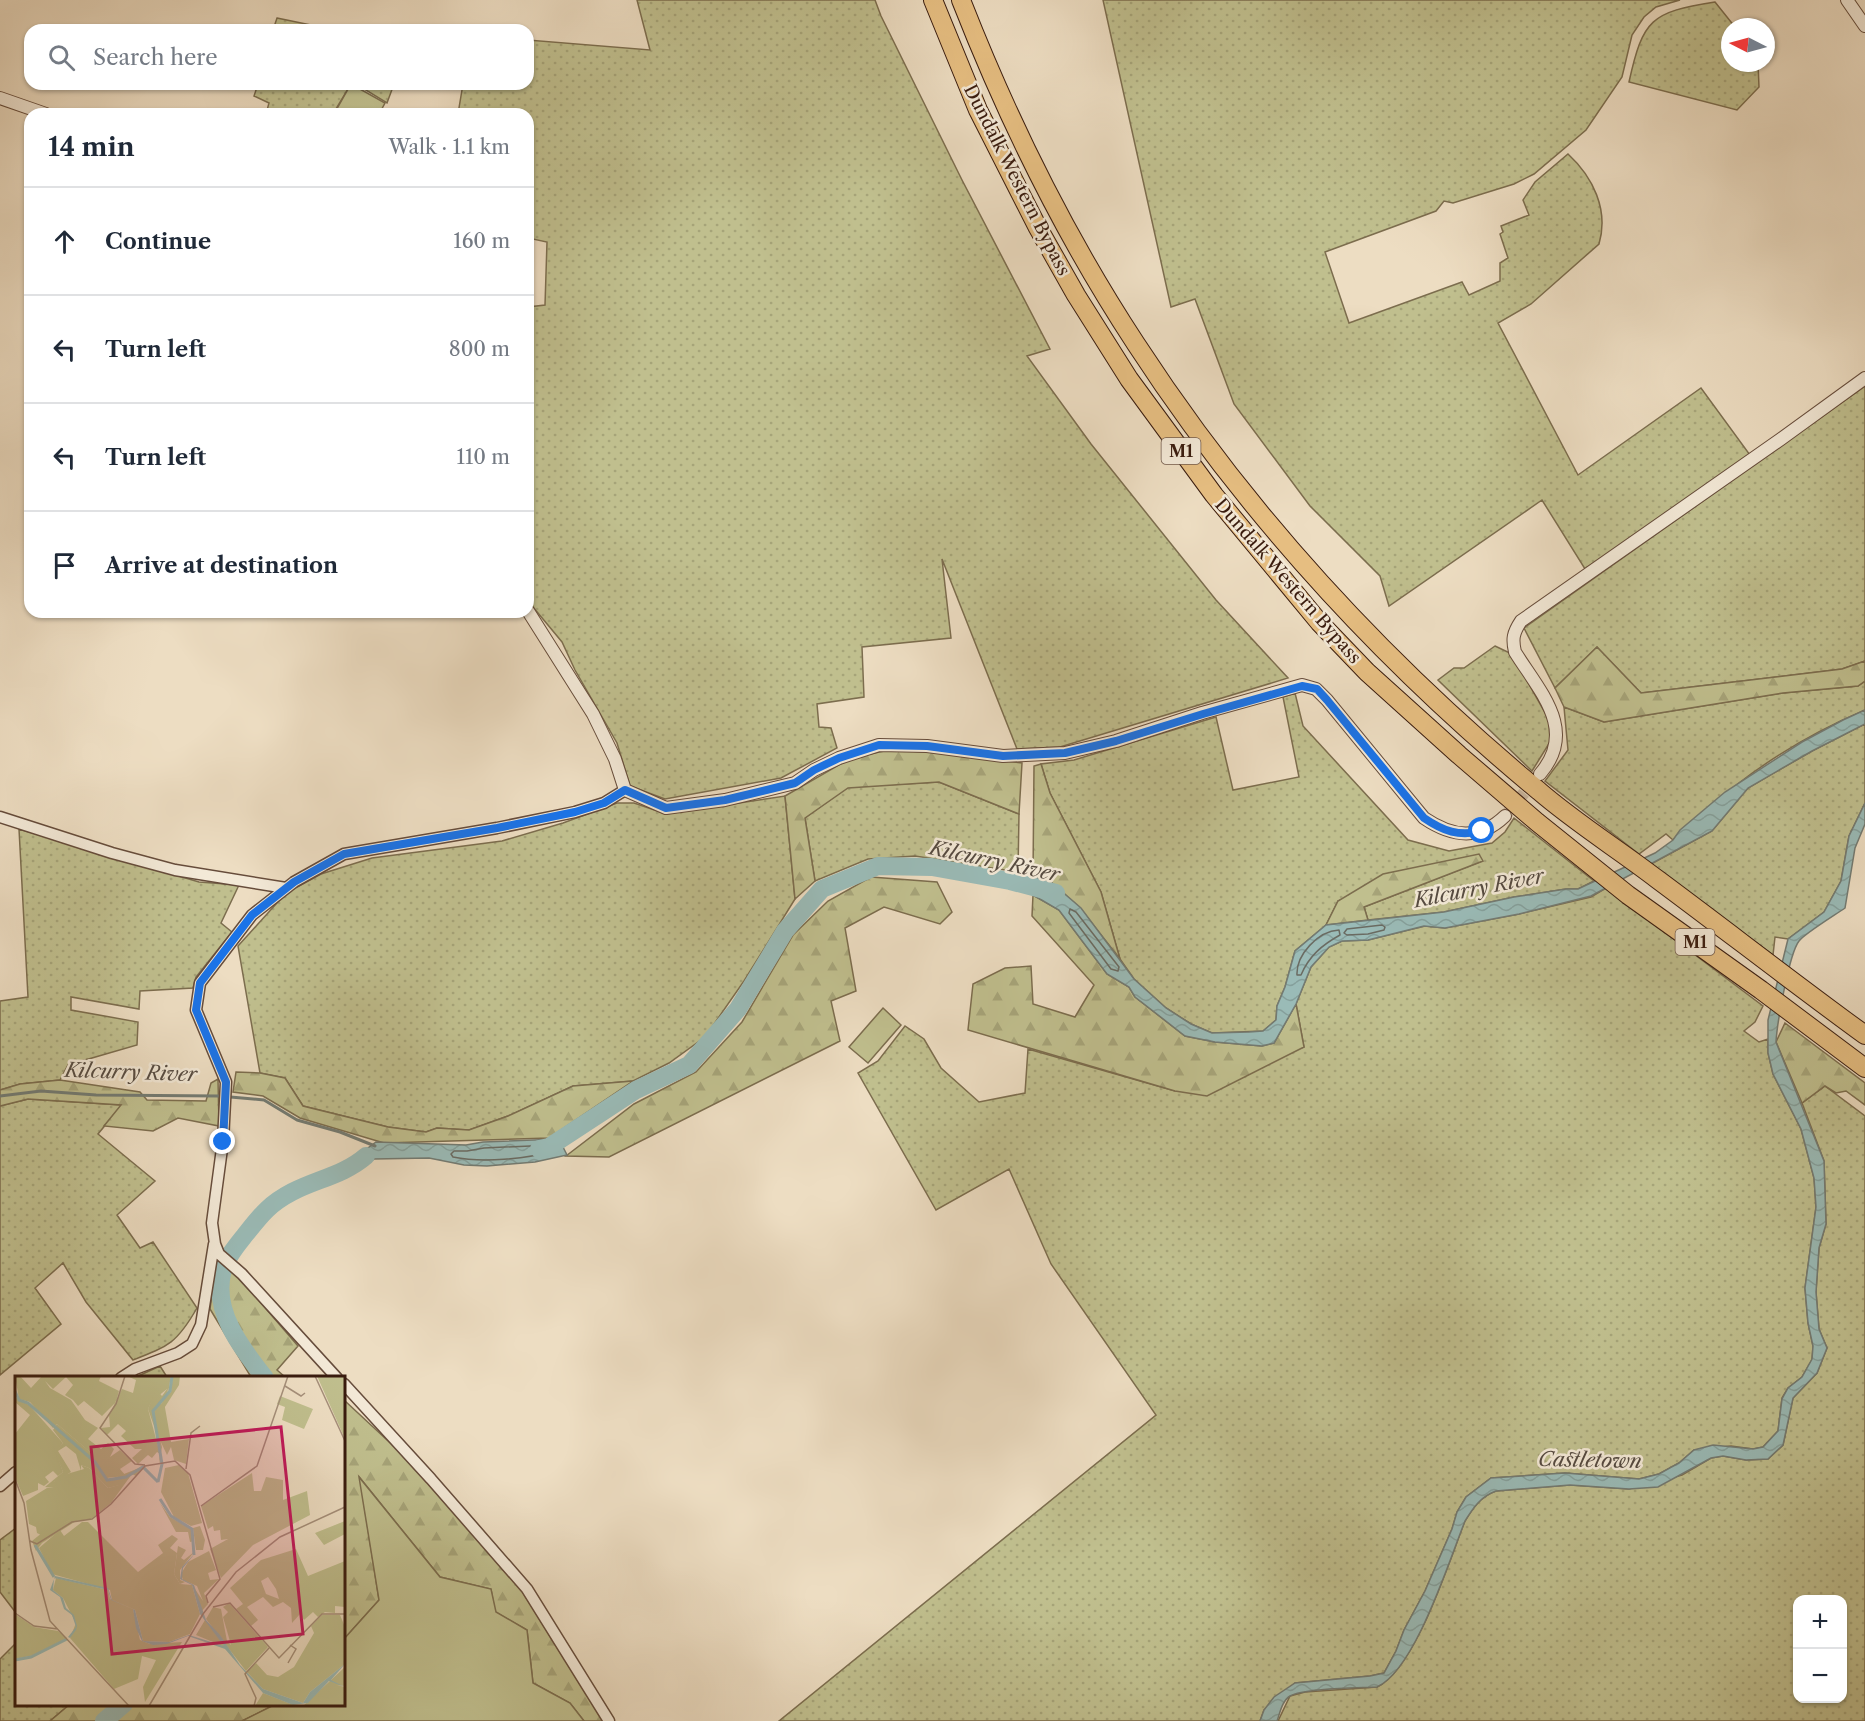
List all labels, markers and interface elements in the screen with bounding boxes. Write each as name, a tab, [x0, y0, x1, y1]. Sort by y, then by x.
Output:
north arrow	[1721, 18, 1775, 72]
search box	[24, 24, 534, 90]
icon: search	[45, 41, 78, 74]
text: Search here	[93, 44, 218, 71]
street label: Dundalk Western Bypass	[959, 81, 1075, 279]
text: 14 min	[48, 131, 135, 163]
text: Walk · 1.1 km	[388, 135, 510, 159]
icon: ahead	[48, 225, 81, 258]
text: Continue	[105, 228, 211, 255]
text: 160 m	[453, 229, 510, 253]
icon: left	[48, 333, 81, 366]
text: Turn left	[105, 336, 206, 363]
text: 800 m	[449, 337, 510, 361]
road number: M1	[1162, 438, 1200, 464]
icon: left	[48, 441, 81, 474]
text: Turn left	[105, 444, 206, 471]
text: 110 m	[457, 445, 510, 469]
street label: Dundalk Western Bypass	[1210, 494, 1366, 668]
icon: arrive	[48, 549, 81, 582]
text: Arrive at destination	[105, 552, 338, 579]
route start	[1468, 817, 1494, 843]
water label: Kilcurry River	[926, 835, 1064, 887]
water label: Kilcurry River	[1410, 863, 1548, 913]
road number: M1	[1676, 929, 1714, 955]
water label: Kilcurry River	[62, 1058, 199, 1086]
route end	[209, 1128, 235, 1154]
inset map	[15, 1376, 345, 1706]
water label: Castletown	[1538, 1447, 1642, 1473]
map controls	[1793, 1595, 1847, 1703]
button: +	[1793, 1595, 1847, 1649]
button: −	[1793, 1649, 1847, 1703]

